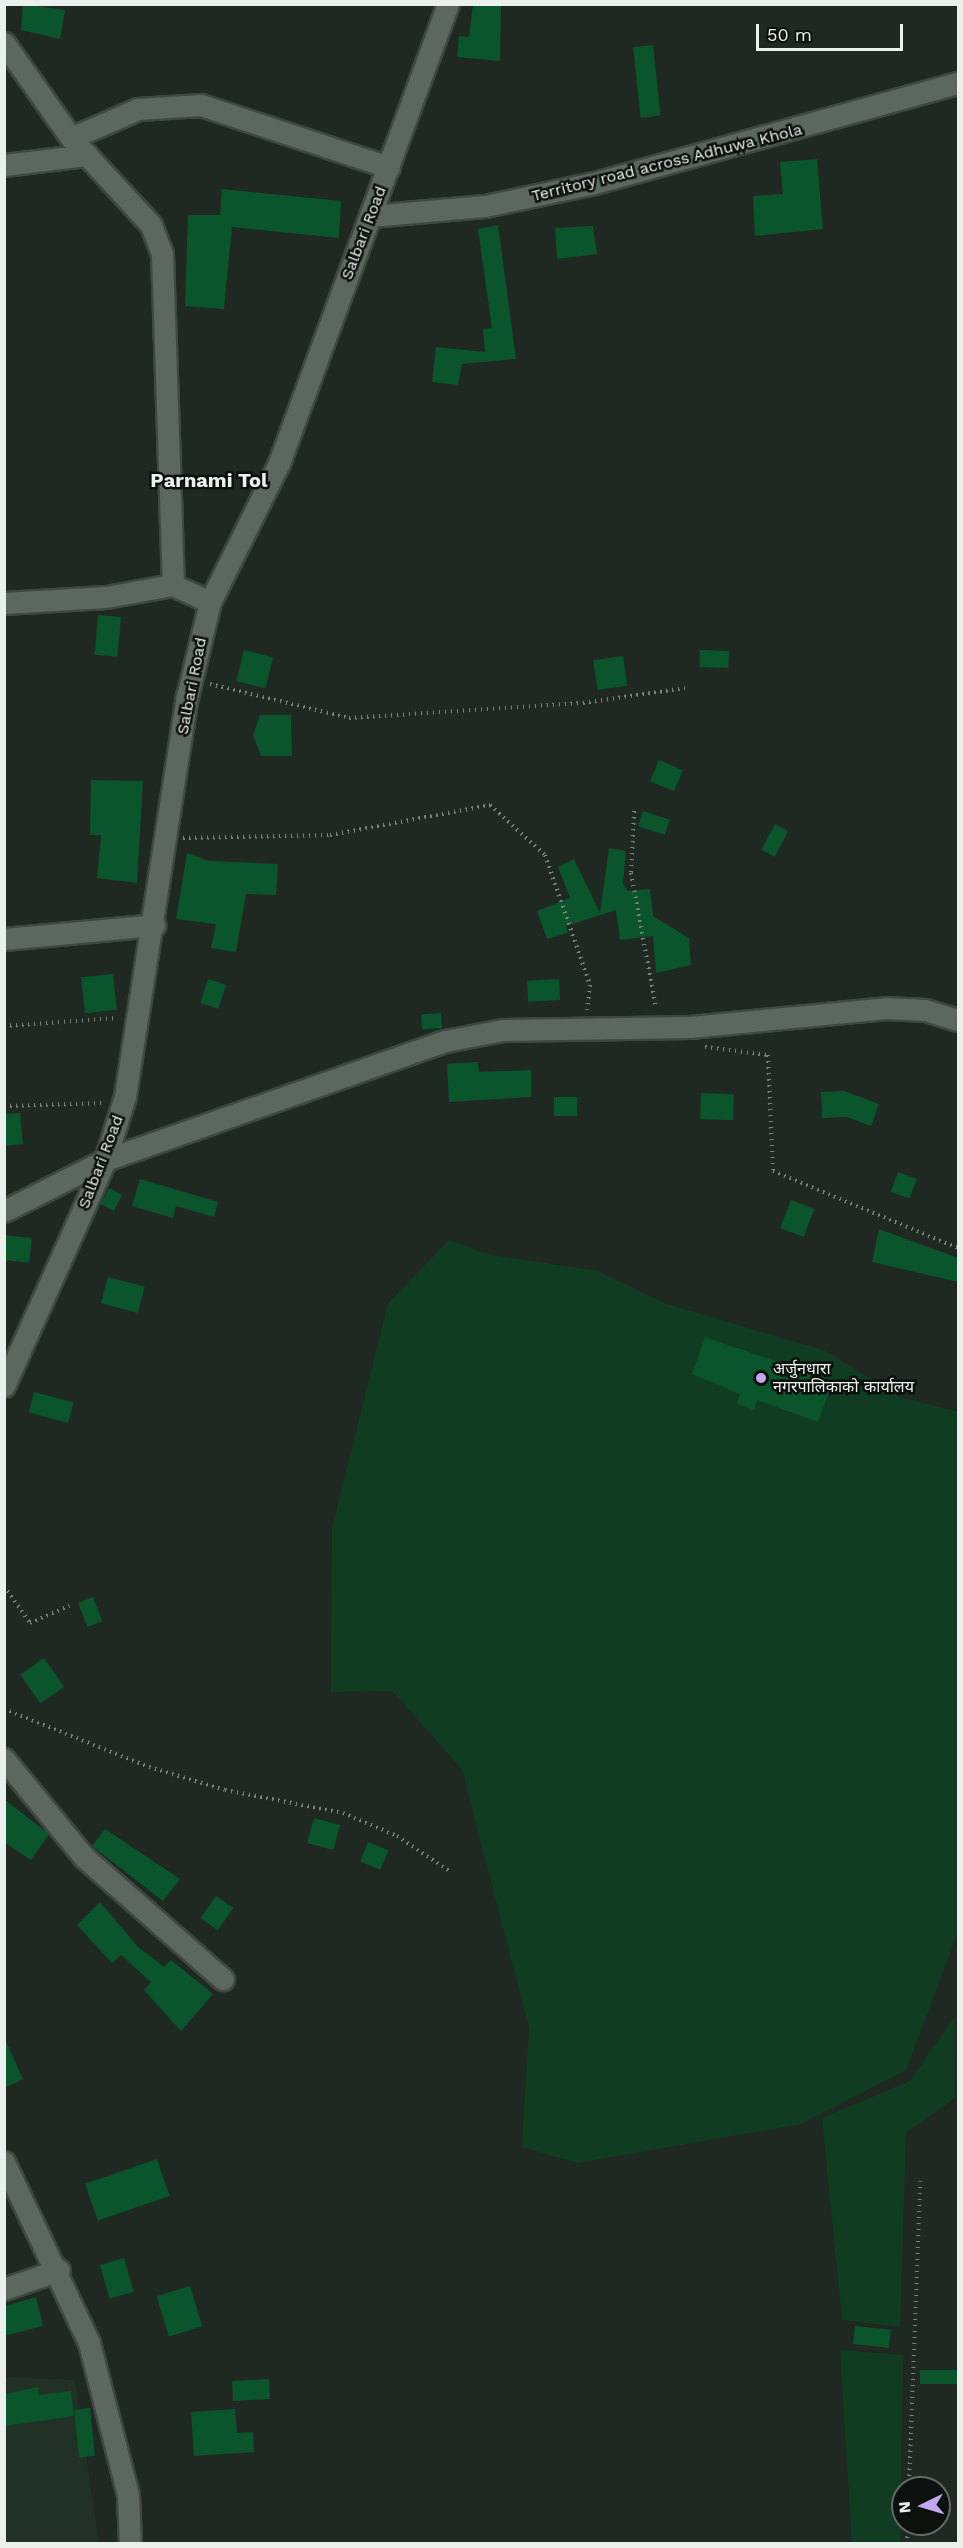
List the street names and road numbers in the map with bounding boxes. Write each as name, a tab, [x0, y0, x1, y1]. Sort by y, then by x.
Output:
street label: Territory road across Adhuwa Khola	[529, 120, 805, 206]
street label: Salbari Road	[337, 184, 391, 282]
street label: Salbari Road	[173, 636, 211, 736]
street label: Salbari Road	[74, 1113, 128, 1211]

